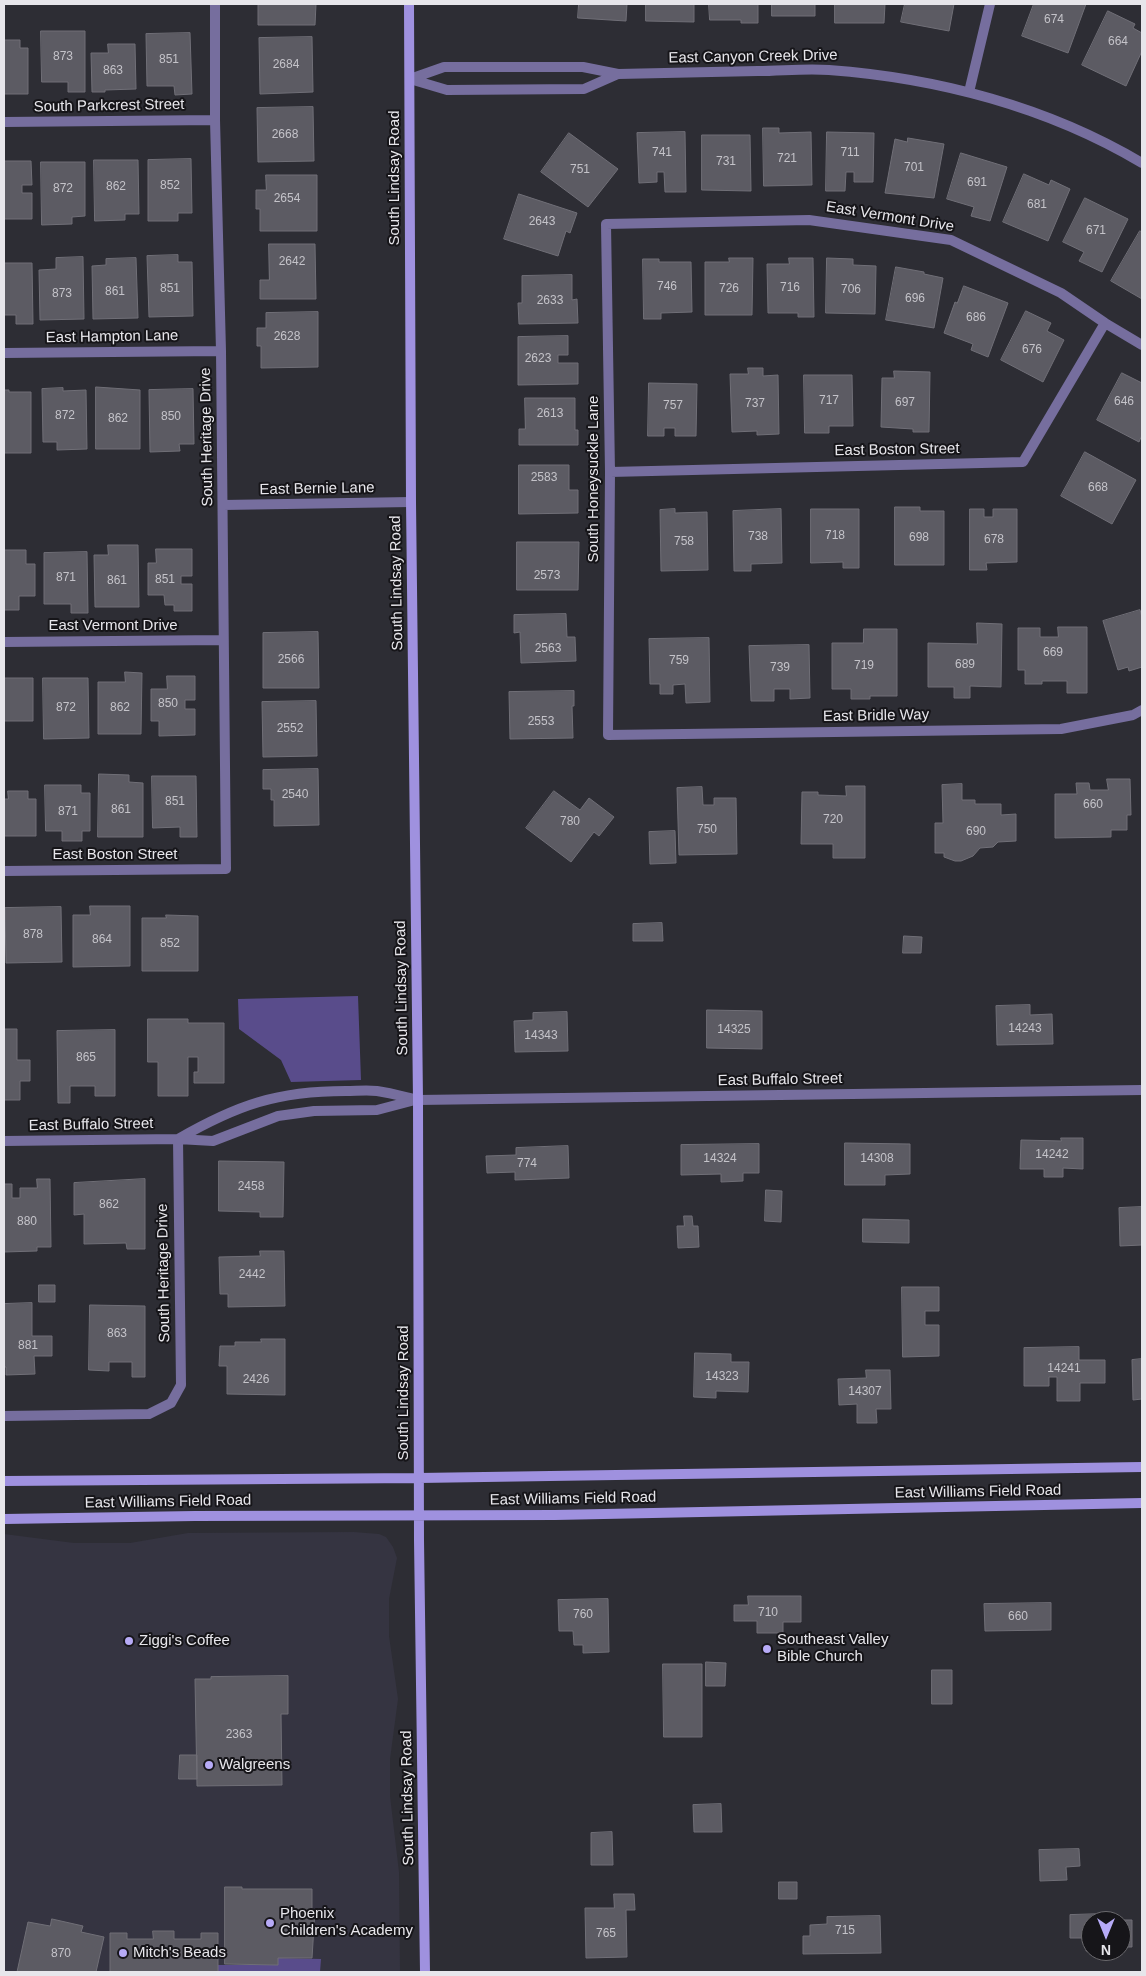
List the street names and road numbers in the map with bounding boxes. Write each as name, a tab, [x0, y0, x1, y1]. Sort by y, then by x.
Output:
street label: East Canyon Creek Drive	[668, 47, 838, 67]
street label: South Parkcrest Street	[33, 96, 185, 116]
street label: South Lindsay Road	[386, 110, 404, 246]
street label: East Vermont Drive	[825, 198, 955, 236]
street label: East Hampton Lane	[46, 327, 178, 347]
street label: South Heritage Drive	[197, 367, 217, 507]
street label: South Honeysuckle Lane	[585, 396, 603, 562]
street label: East Boston Street	[834, 440, 960, 460]
street label: East Bernie Lane	[259, 479, 375, 499]
street label: South Lindsay Road	[387, 515, 407, 651]
street label: East Vermont Drive	[48, 617, 178, 635]
street label: East Bridle Way	[823, 706, 929, 726]
street label: East Boston Street	[52, 846, 178, 864]
street label: South Lindsay Road	[392, 920, 412, 1056]
street label: East Buffalo Street	[717, 1070, 843, 1090]
street label: East Buffalo Street	[28, 1115, 154, 1135]
street label: South Heritage Drive	[154, 1203, 174, 1343]
street label: South Lindsay Road	[395, 1325, 413, 1461]
street label: East Williams Field Road	[894, 1482, 1062, 1502]
street label: East Williams Field Road	[489, 1489, 657, 1509]
street label: East Williams Field Road	[84, 1492, 252, 1512]
street label: South Lindsay Road	[398, 1730, 418, 1866]

